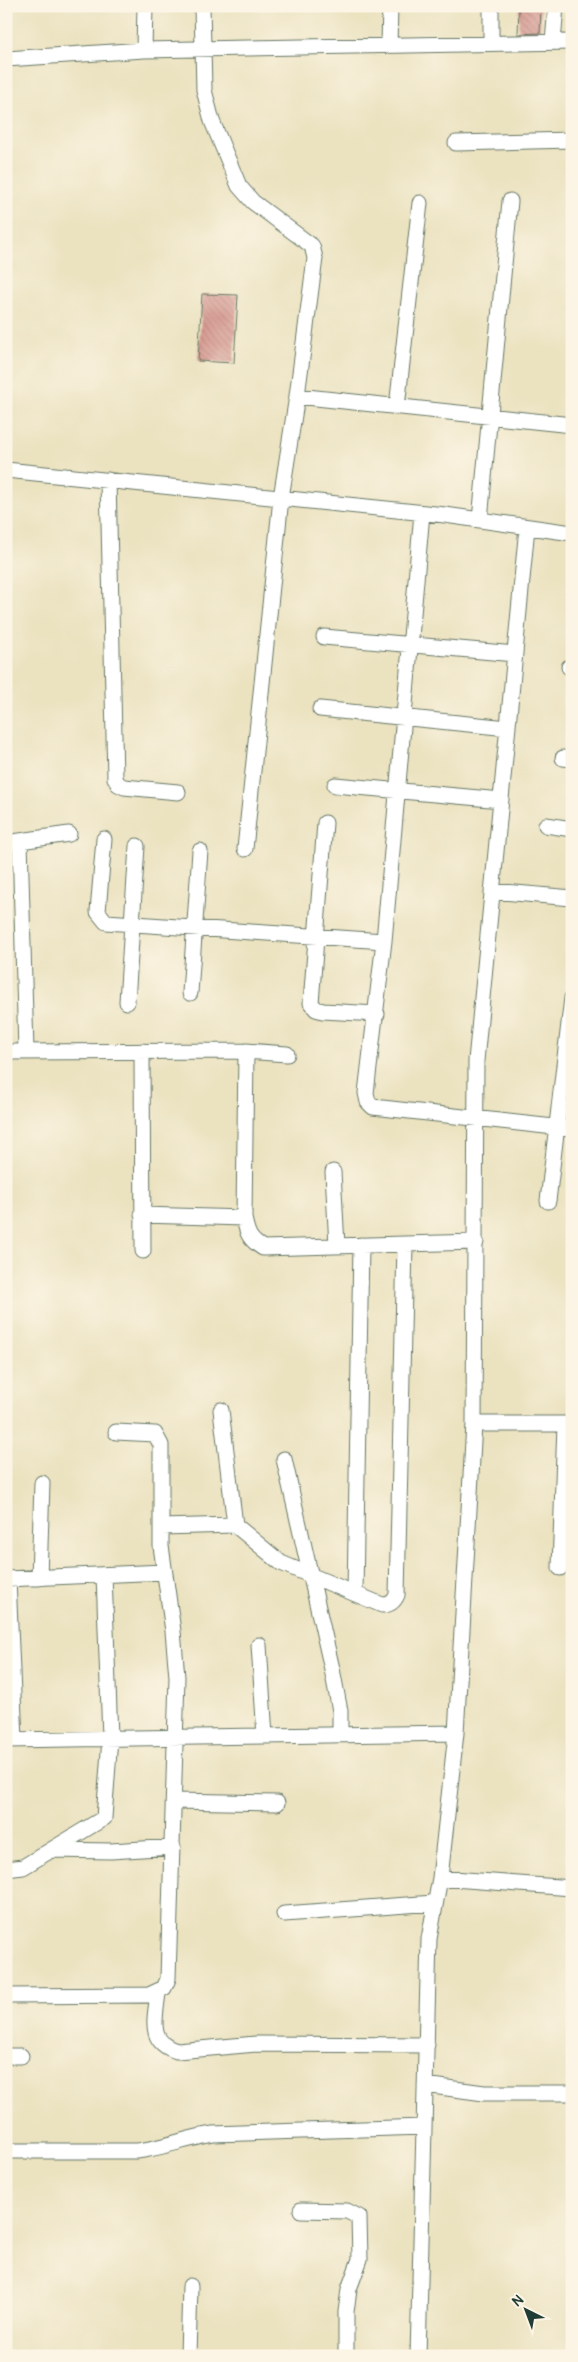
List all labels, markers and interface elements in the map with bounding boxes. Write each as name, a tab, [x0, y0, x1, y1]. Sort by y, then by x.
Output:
north arrow	[500, 2284, 550, 2334]
text: N	[508, 2291, 527, 2310]

